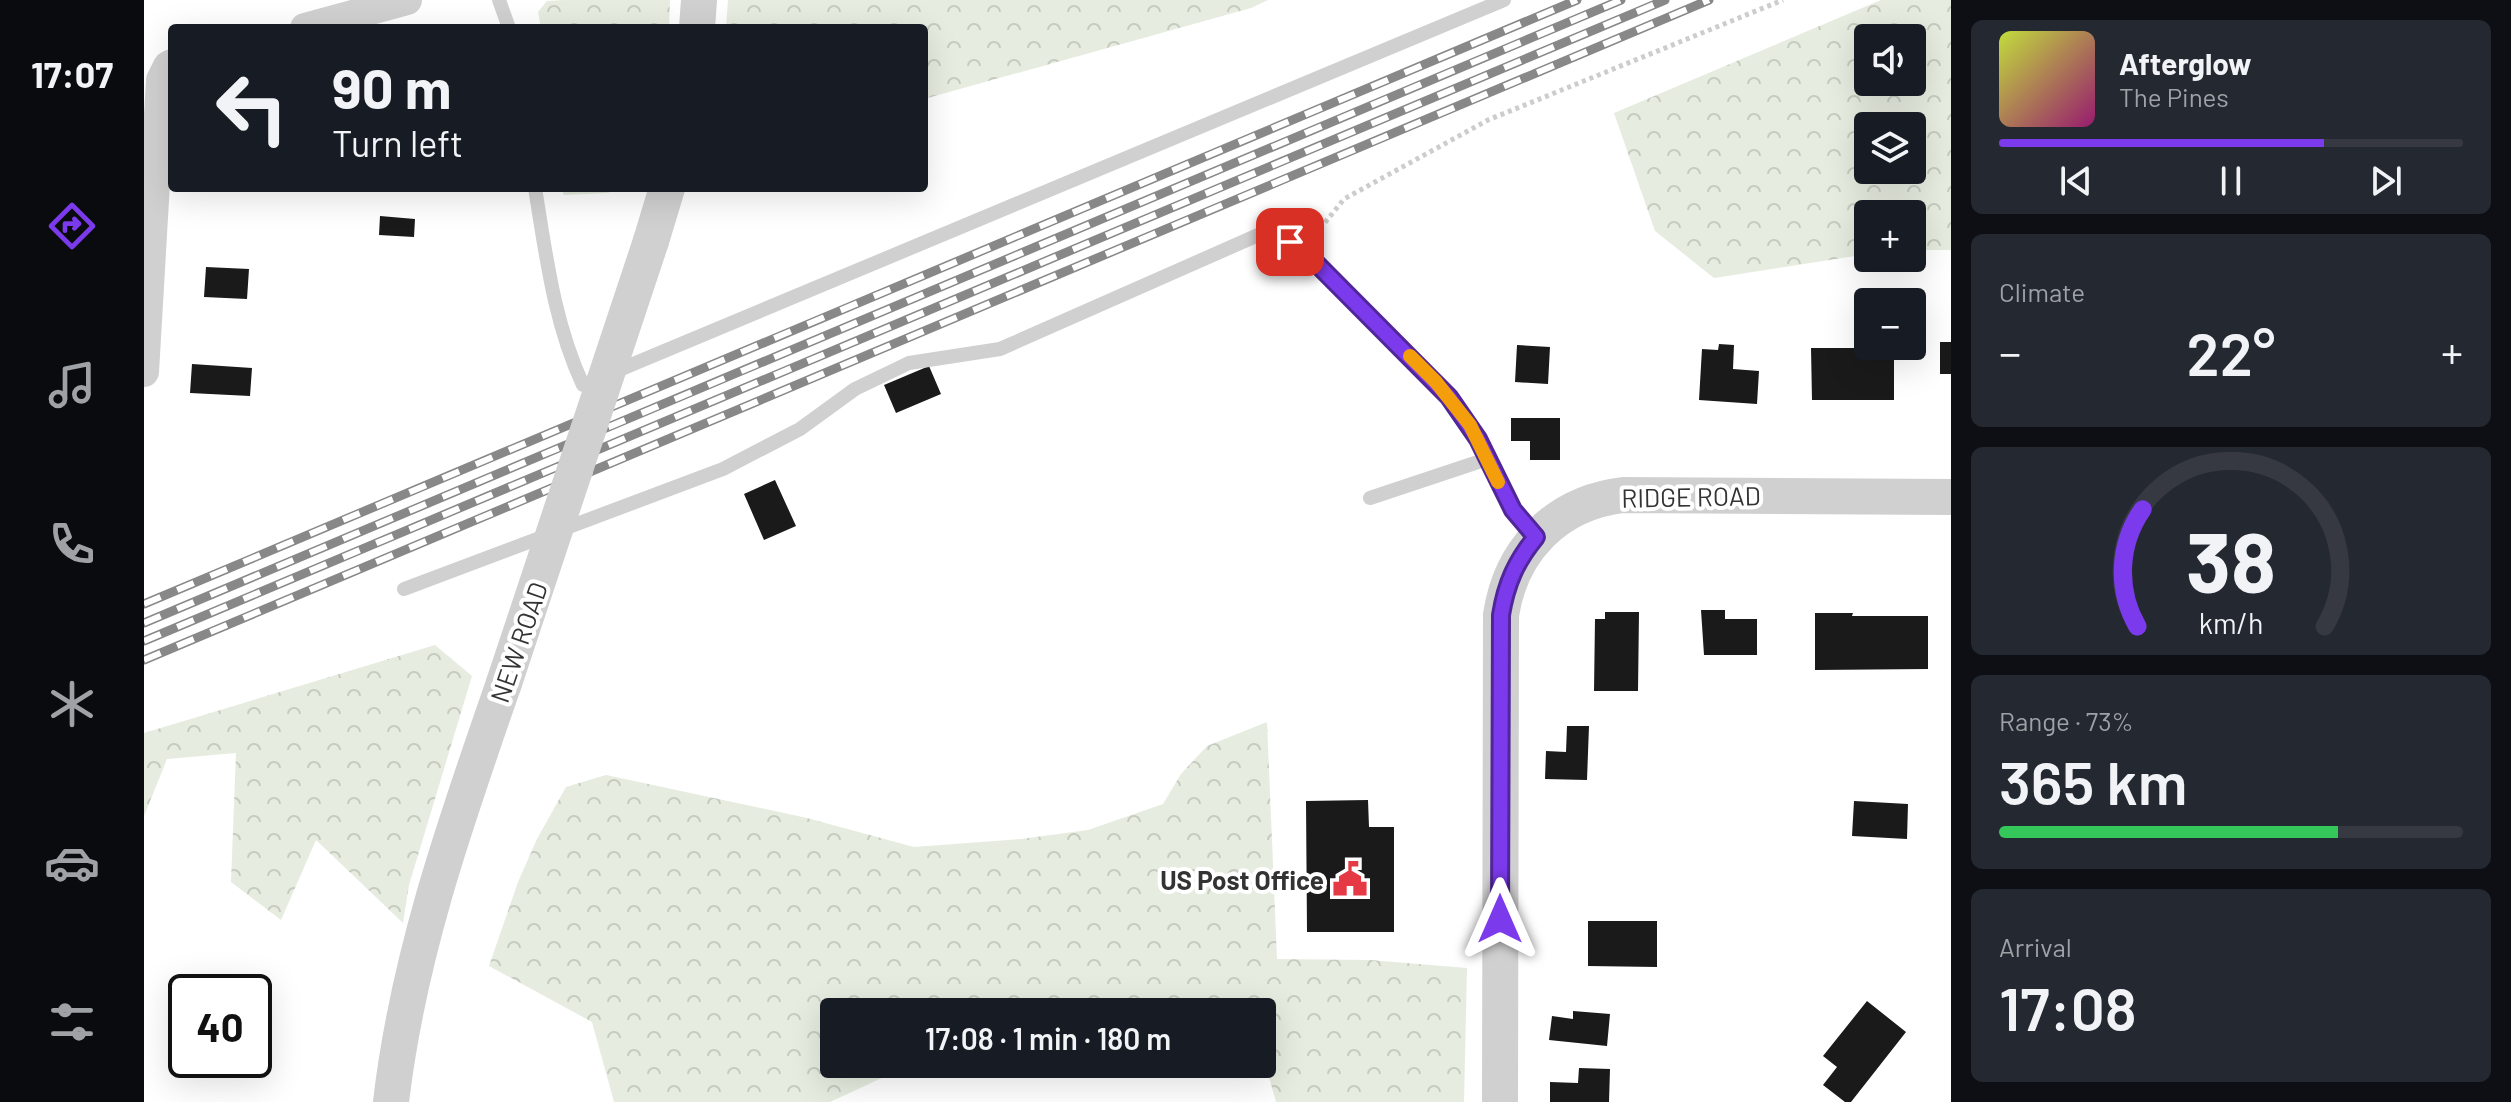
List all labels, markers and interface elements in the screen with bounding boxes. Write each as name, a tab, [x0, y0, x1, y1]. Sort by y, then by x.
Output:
map controls	[1854, 24, 1926, 360]
button: sound	[1854, 24, 1926, 96]
text: Afterglow	[2119, 45, 2252, 81]
text: 17:07	[31, 52, 113, 95]
text: 90 m	[332, 53, 452, 120]
icon: left	[200, 56, 304, 160]
text: The Pines	[2119, 81, 2229, 112]
button: layers	[1854, 112, 1926, 184]
text: Turn left	[332, 121, 463, 164]
icon: previous	[2054, 159, 2098, 203]
icon: pause	[2209, 159, 2253, 203]
icon: next	[2364, 159, 2408, 203]
icon: directions	[44, 198, 100, 254]
button: +	[1854, 200, 1926, 272]
pin	[1256, 208, 1324, 276]
icon: arrive	[1268, 220, 1312, 264]
text: Climate	[1999, 276, 2085, 307]
button: −	[1854, 288, 1926, 360]
text: 22°	[2187, 316, 2275, 388]
text: −	[1999, 325, 2021, 378]
text: +	[2441, 325, 2463, 378]
icon: music	[44, 357, 100, 413]
street label: RIDGE ROAD	[1621, 479, 1761, 513]
text: 38	[2186, 510, 2276, 610]
icon: phone	[44, 516, 100, 572]
street label: NEW ROAD	[483, 578, 553, 706]
text: km/h	[2199, 605, 2263, 640]
icon: climate	[44, 676, 100, 732]
text: Range · 73%	[1999, 705, 2134, 736]
text: 365 km	[1999, 745, 2187, 817]
icon: car	[44, 835, 100, 891]
public building icon: US Post Office	[1331, 860, 1369, 898]
place label: US Post Office	[1160, 864, 1324, 895]
position arrow	[1458, 877, 1542, 961]
text: Arrival	[1999, 931, 2072, 962]
text: 17:08	[1999, 971, 2137, 1043]
speed limit sign: 40	[168, 974, 272, 1078]
icon: filters	[44, 994, 100, 1050]
text: 17:08 · 1 min · 180 m	[925, 1020, 1171, 1056]

